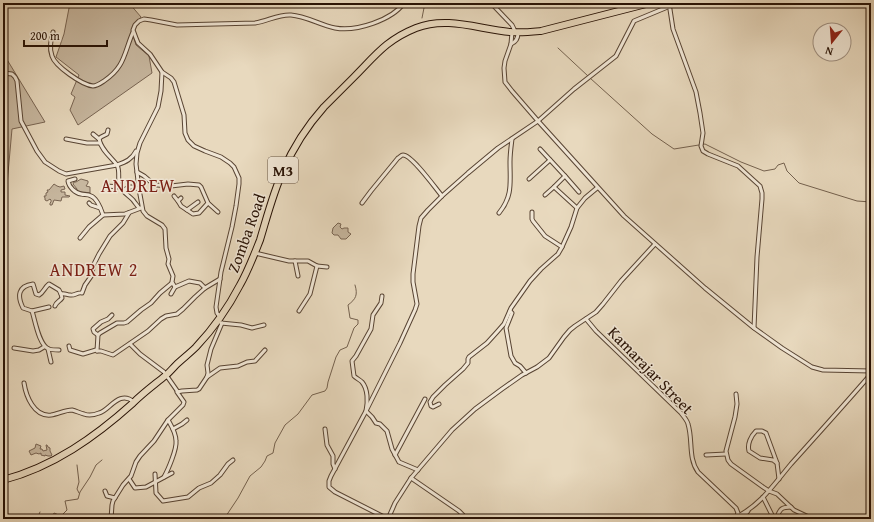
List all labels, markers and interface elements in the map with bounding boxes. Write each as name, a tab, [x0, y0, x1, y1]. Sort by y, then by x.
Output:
scale bar	[24, 22, 107, 48]
north arrow	[812, 22, 852, 62]
text: 200 m	[30, 27, 60, 44]
text: N	[823, 43, 835, 60]
road number: M3	[268, 157, 298, 183]
district label: ANDREW	[101, 172, 175, 199]
street label: Zomba Road	[221, 190, 272, 276]
district label: ANDREW 2	[49, 256, 139, 283]
street label: Kamarajar Street	[603, 321, 700, 420]

